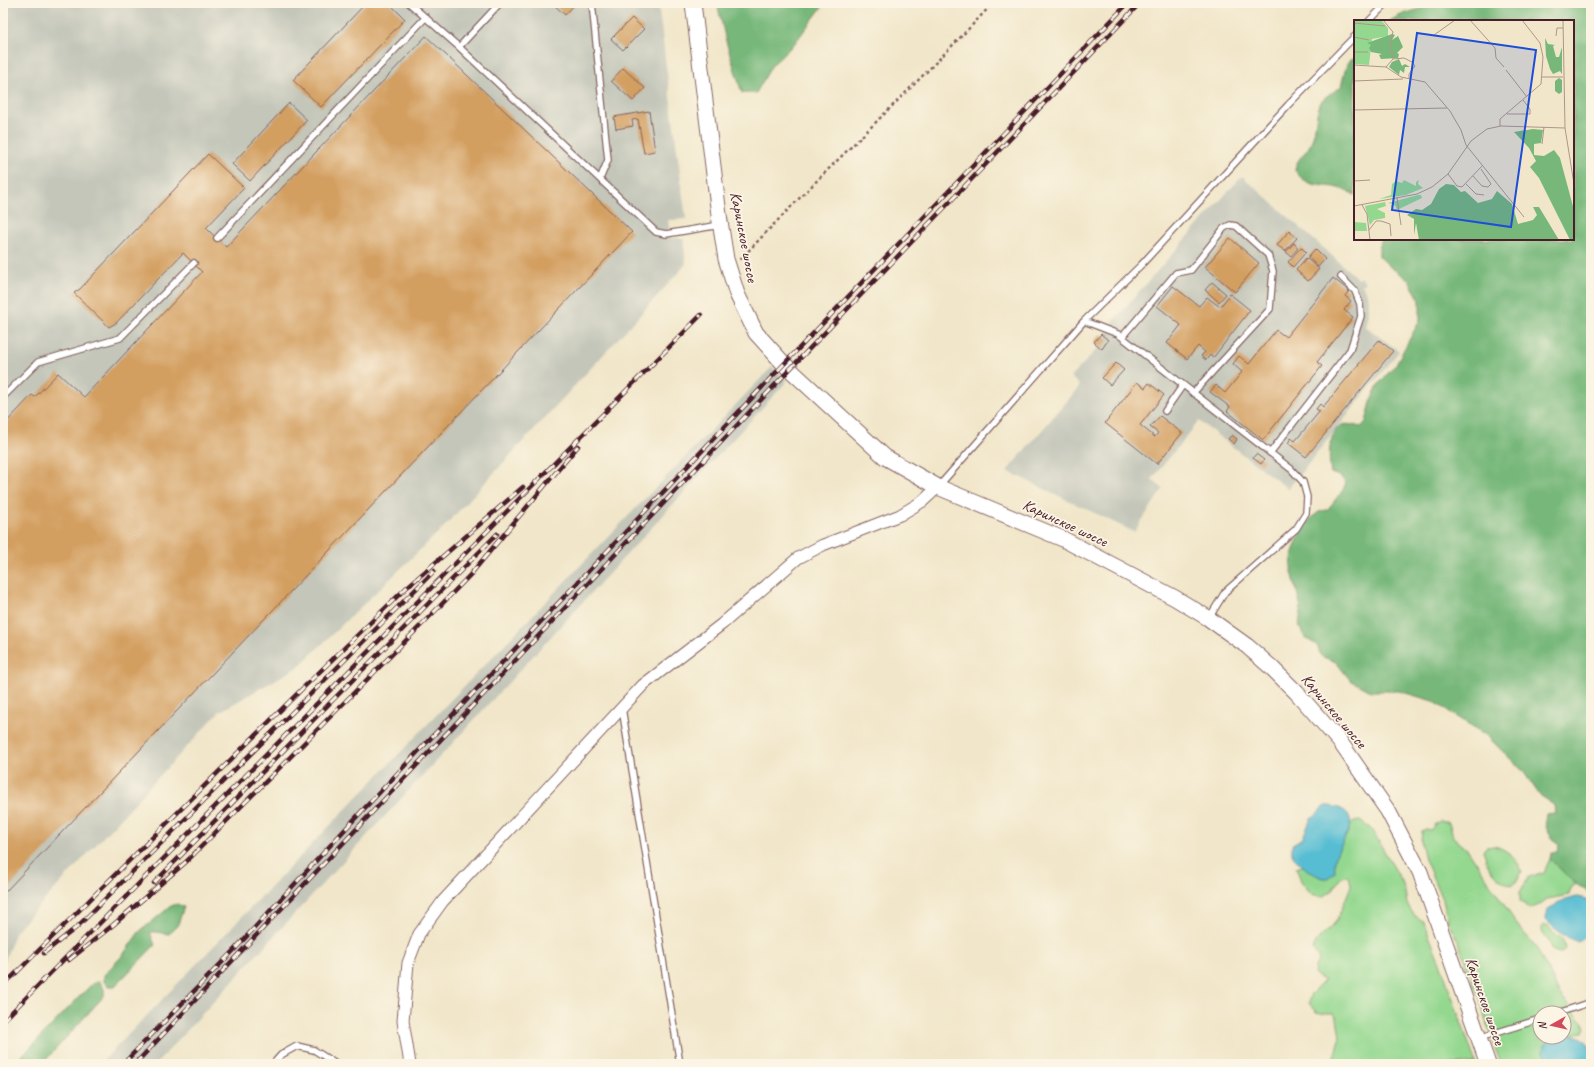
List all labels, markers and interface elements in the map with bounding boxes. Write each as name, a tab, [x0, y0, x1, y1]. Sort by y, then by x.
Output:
inset map	[1354, 20, 1574, 240]
street label: Каринское шоссе	[725, 190, 763, 286]
street label: Каринское шоссе	[1019, 495, 1112, 552]
street label: Каринское шоссе	[1297, 670, 1372, 754]
street label: Каринское шоссе	[1461, 955, 1510, 1049]
north arrow	[1532, 1005, 1572, 1045]
text: N	[1534, 1020, 1550, 1031]

